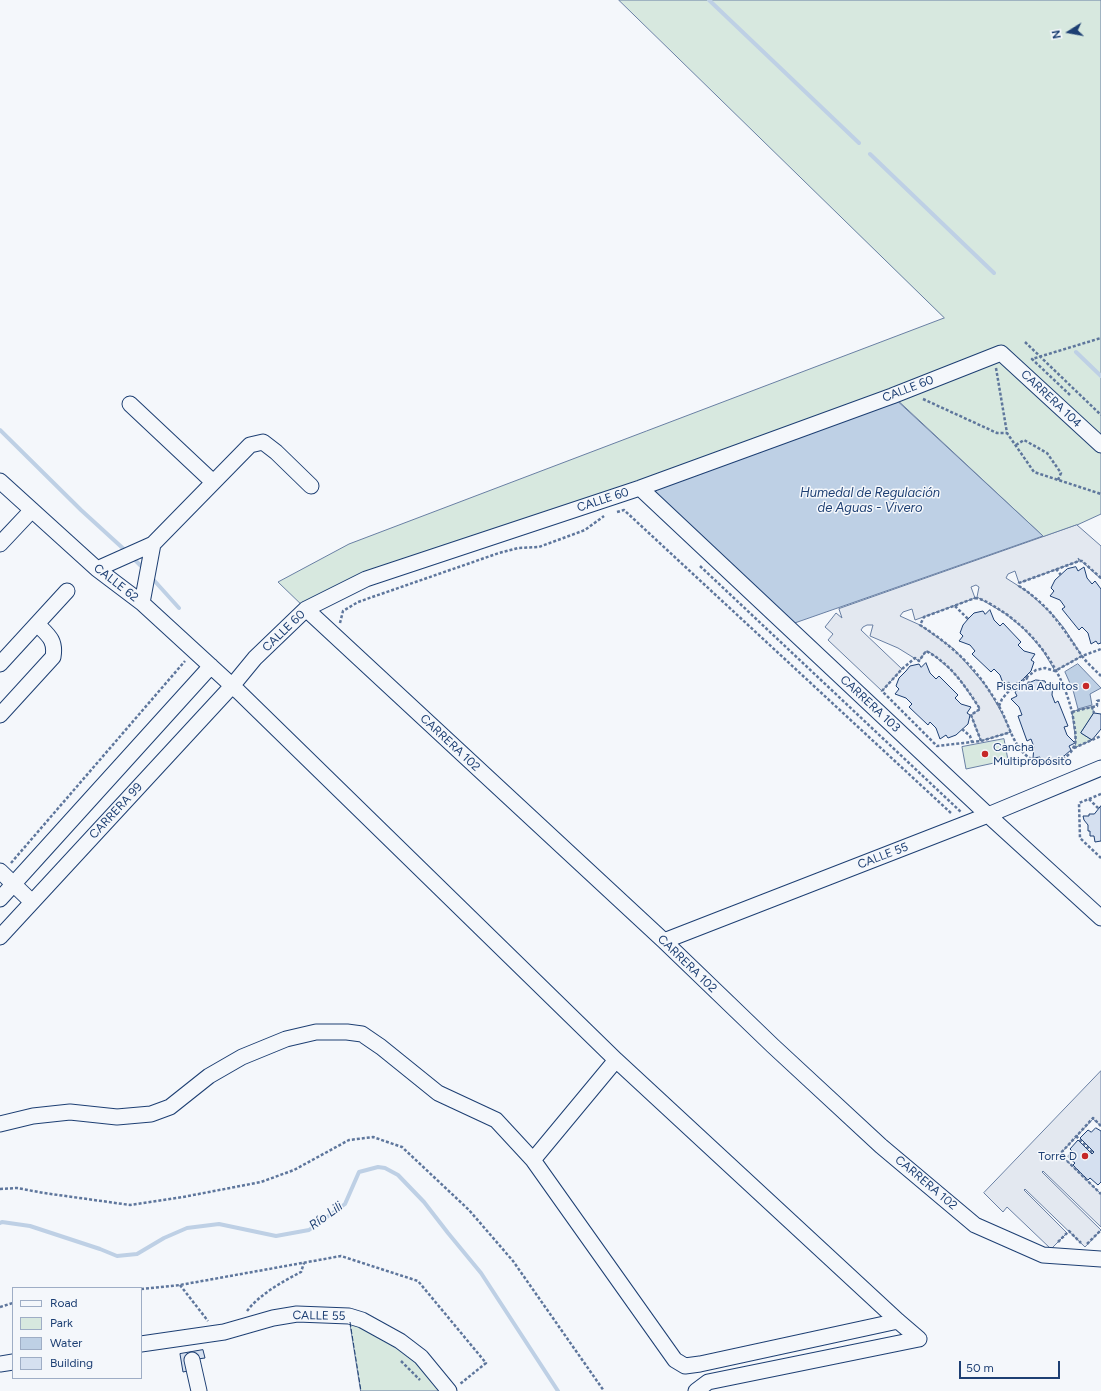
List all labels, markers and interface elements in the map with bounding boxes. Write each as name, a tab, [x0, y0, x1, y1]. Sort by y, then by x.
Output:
north arrow	[1049, 12, 1089, 52]
text: N	[1050, 29, 1064, 40]
street label: CARRERA 104	[1018, 367, 1084, 431]
street label: CALLE 60	[880, 373, 936, 405]
street label: CALLE 60	[575, 485, 631, 515]
water label: Humedal de Regulación de Aguas - Vivero	[800, 485, 940, 516]
street label: CALLE 62	[91, 561, 141, 605]
street label: CALLE 60	[260, 607, 308, 655]
street label: CARRERA 103	[837, 673, 903, 735]
place label: Piscina Adultos	[996, 679, 1078, 693]
marker: Piscina Adultos	[1081, 681, 1091, 691]
street label: CARRERA 102	[417, 712, 483, 774]
place label: Cancha Multipropósito	[993, 740, 1072, 768]
marker: Cancha Multipropósito	[980, 749, 990, 759]
street label: CARRERA 99	[86, 780, 146, 842]
street label: CALLE 55	[856, 840, 910, 872]
street label: CARRERA 102	[654, 932, 720, 996]
place label: Torre D	[1038, 1149, 1077, 1163]
marker: Torre D	[1080, 1151, 1090, 1161]
street label: CARRERA 102	[892, 1153, 960, 1213]
water label: Río Lili	[306, 1199, 346, 1233]
legend	[12, 1287, 142, 1379]
text: Road	[50, 1296, 78, 1310]
street label: CALLE 55	[292, 1308, 346, 1324]
text: Park	[50, 1316, 73, 1330]
text: Water	[50, 1336, 82, 1350]
scale bar	[961, 1353, 1062, 1379]
text: Building	[50, 1356, 93, 1370]
text: 50 m	[966, 1361, 994, 1375]

